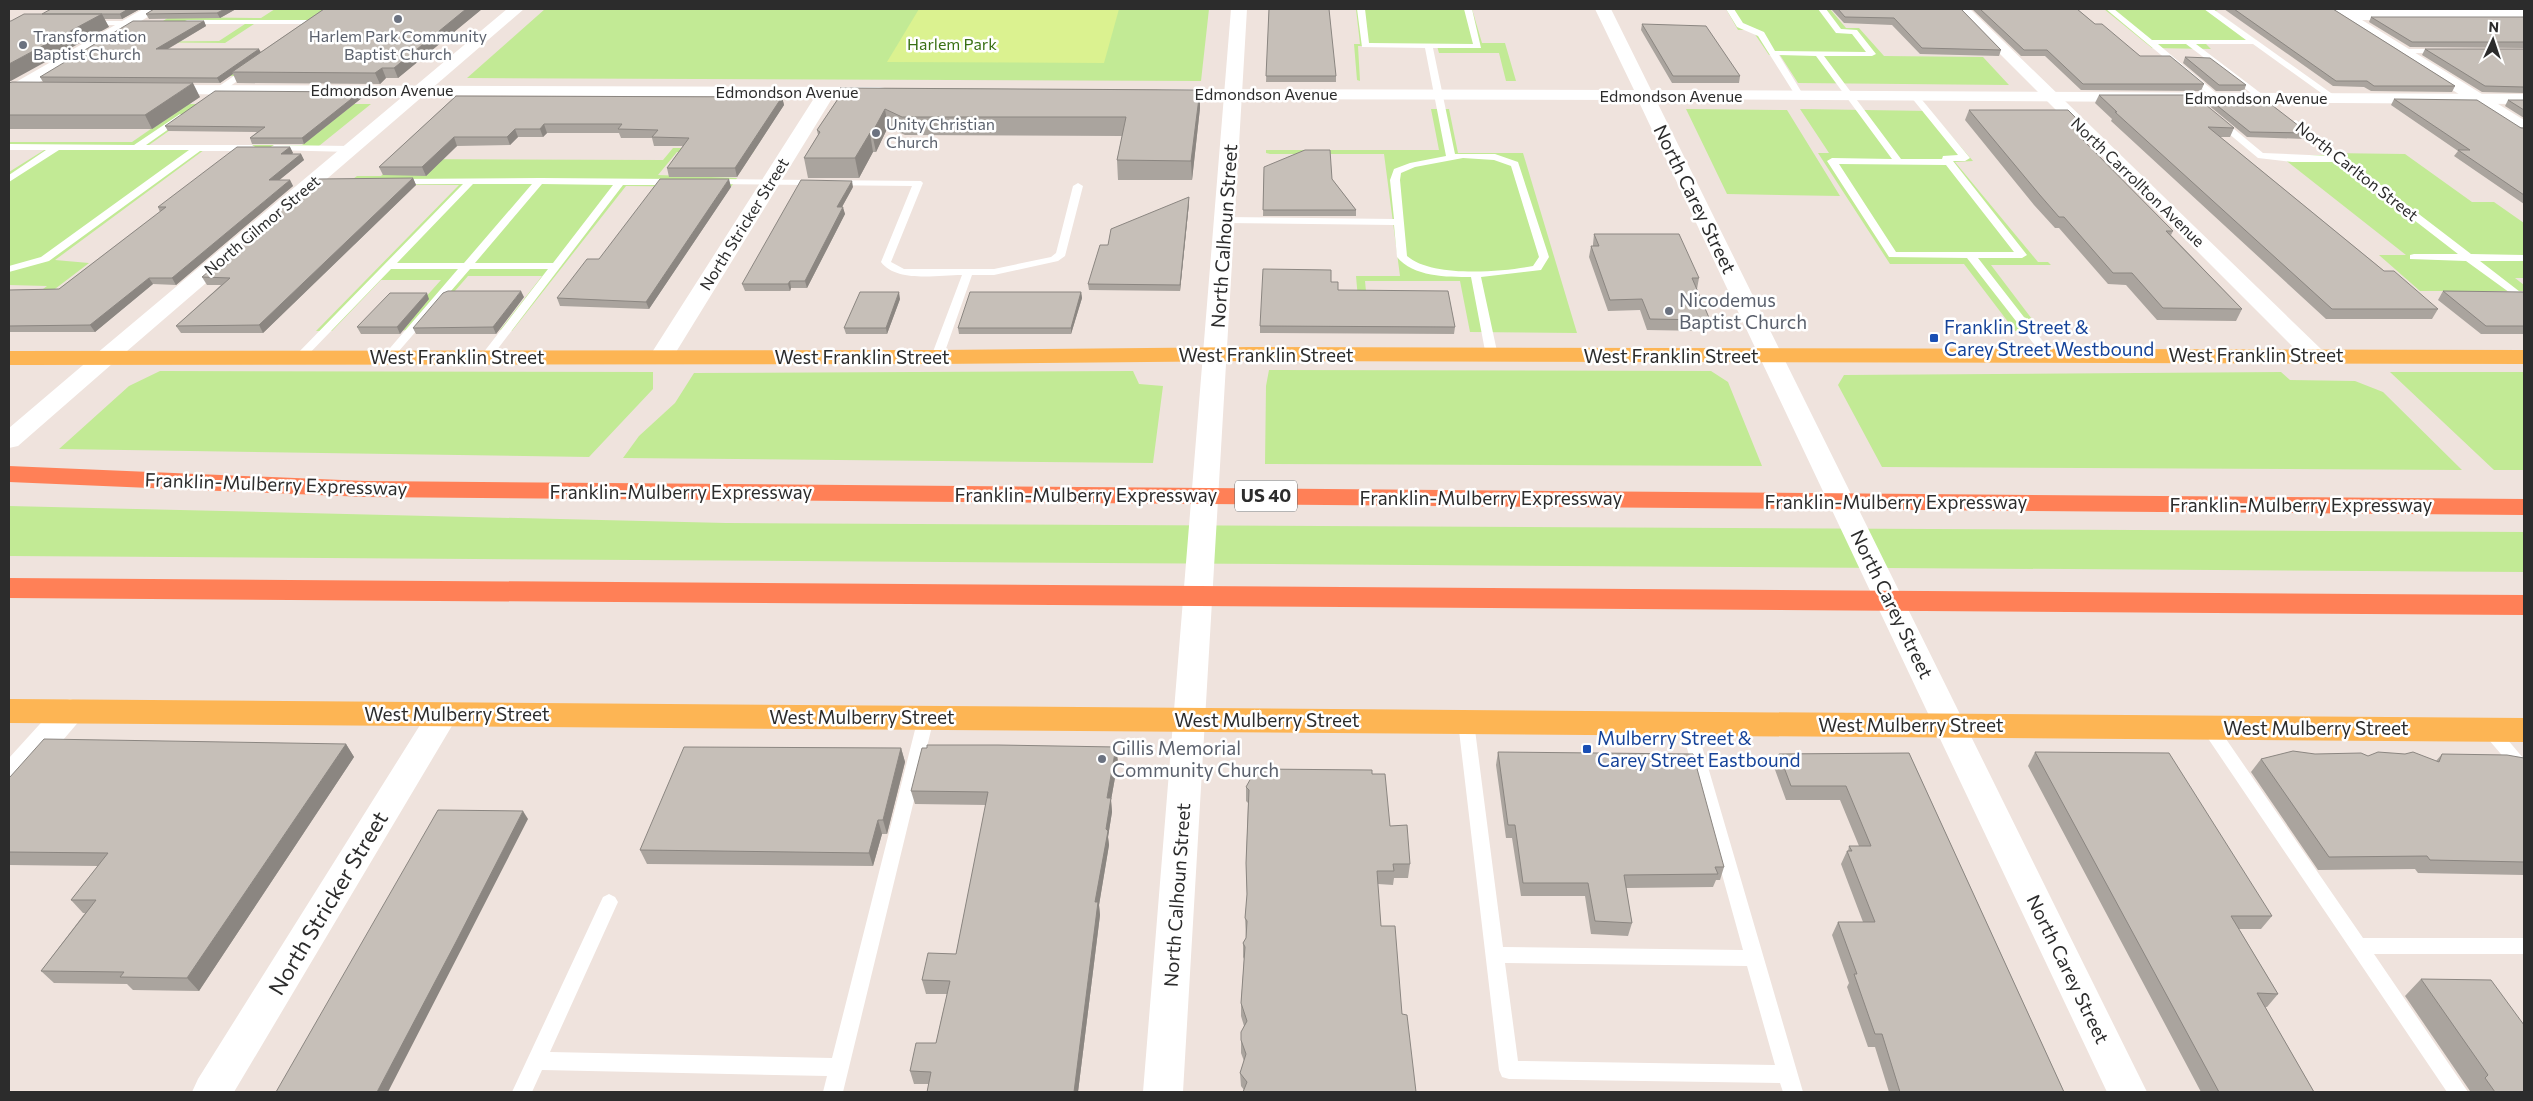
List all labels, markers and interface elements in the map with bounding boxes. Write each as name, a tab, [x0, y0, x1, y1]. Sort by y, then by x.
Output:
marker: Harlem Park Community Baptist Church	[392, 13, 404, 25]
north arrow	[2468, 15, 2518, 65]
text: N	[2488, 18, 2499, 35]
place label: Transformation Baptist Church	[33, 26, 147, 63]
place label: Harlem Park Community Baptist Church	[309, 26, 487, 63]
park label: Harlem Park	[907, 34, 997, 53]
marker: Transformation Baptist Church	[17, 39, 29, 51]
street label: Edmondson Avenue	[310, 80, 454, 99]
street label: Edmondson Avenue	[715, 82, 859, 101]
street label: Edmondson Avenue	[1194, 84, 1338, 103]
street label: Edmondson Avenue	[1599, 86, 1743, 105]
street label: Edmondson Avenue	[2184, 88, 2328, 107]
street label: North Carrollton Avenue	[2068, 113, 2209, 250]
place label: Unity Christian Church	[886, 114, 995, 151]
street label: North Carlton Street	[2292, 117, 2423, 225]
street label: North Carey Street	[1649, 121, 1742, 277]
marker: Unity Christian Church	[870, 127, 882, 139]
street label: North Calhoun Street	[1206, 143, 1241, 329]
street label: North Stricker Street	[695, 154, 792, 293]
street label: North Gilmor Street	[200, 170, 324, 278]
place label: Nicodemus Baptist Church	[1679, 288, 1807, 333]
marker: Nicodemus Baptist Church	[1663, 305, 1675, 317]
place label: Franklin Street & Carey Street Westbound	[1944, 315, 2154, 360]
marker: Franklin Street & Carey Street Westbound	[1928, 332, 1940, 344]
street label: West Franklin Street	[1178, 343, 1354, 366]
street label: West Franklin Street	[2168, 343, 2344, 366]
street label: West Franklin Street	[1583, 344, 1759, 367]
street label: West Franklin Street	[369, 345, 545, 368]
street label: West Franklin Street	[774, 345, 950, 368]
street label: Franklin-Mulberry Expressway	[144, 467, 408, 500]
street label: Franklin-Mulberry Expressway	[550, 480, 813, 503]
road number: US 40	[1235, 481, 1297, 512]
street label: Franklin-Mulberry Expressway	[955, 483, 1218, 506]
street label: Franklin-Mulberry Expressway	[1360, 486, 1623, 509]
street label: Franklin-Mulberry Expressway	[1765, 490, 2028, 513]
street label: Franklin-Mulberry Expressway	[2170, 493, 2433, 516]
street label: North Carey Street	[1846, 526, 1939, 682]
street label: West Mulberry Street	[364, 702, 550, 725]
street label: West Mulberry Street	[769, 705, 955, 728]
street label: West Mulberry Street	[1174, 708, 1360, 731]
street label: West Mulberry Street	[1818, 713, 2004, 736]
street label: West Mulberry Street	[2223, 716, 2409, 739]
place label: Mulberry Street & Carey Street Eastbound	[1597, 726, 1800, 771]
place label: Gillis Memorial Community Church	[1112, 736, 1279, 781]
marker: Mulberry Street & Carey Street Eastbound	[1581, 743, 1593, 755]
marker: Gillis Memorial Community Church	[1096, 753, 1108, 765]
street label: North Calhoun Street	[1159, 802, 1194, 988]
street label: North Stricker Street	[262, 806, 393, 1000]
street label: North Carey Street	[2022, 891, 2115, 1047]

